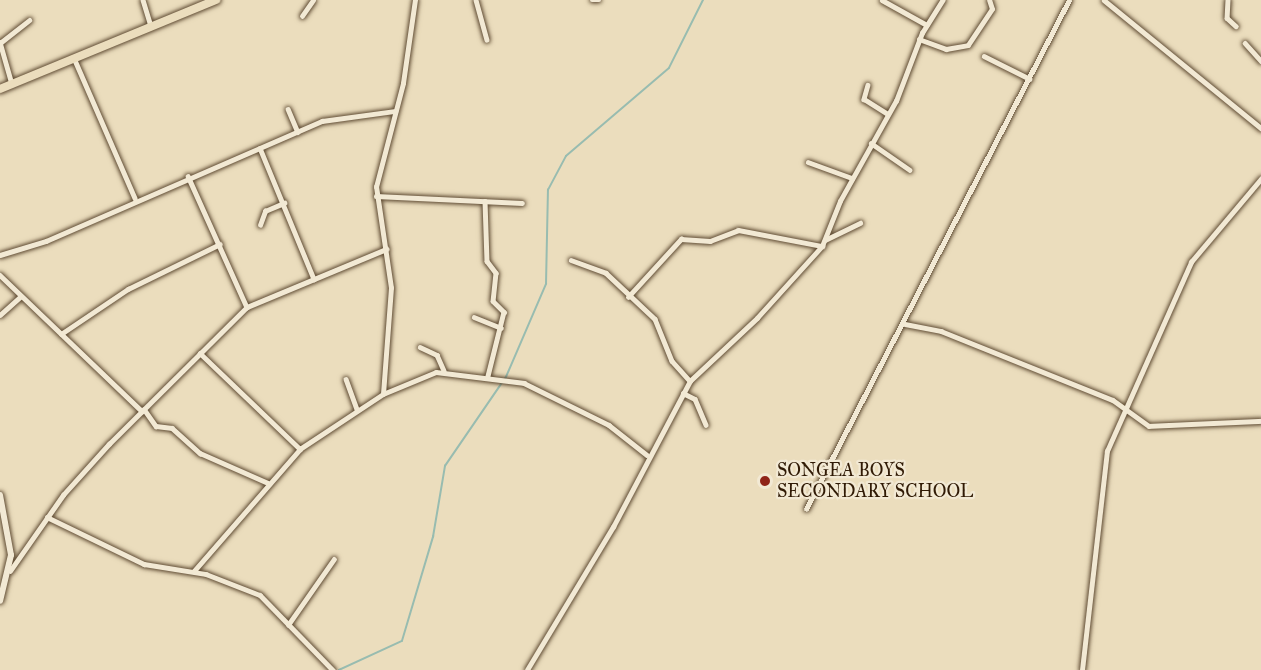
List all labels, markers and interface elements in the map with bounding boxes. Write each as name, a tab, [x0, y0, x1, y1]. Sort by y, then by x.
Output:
place label: SONGEA BOYS SECONDARY SCHOOL	[777, 460, 973, 502]
marker: SONGEA BOYS SECONDARY SCHOOL	[758, 474, 772, 488]

